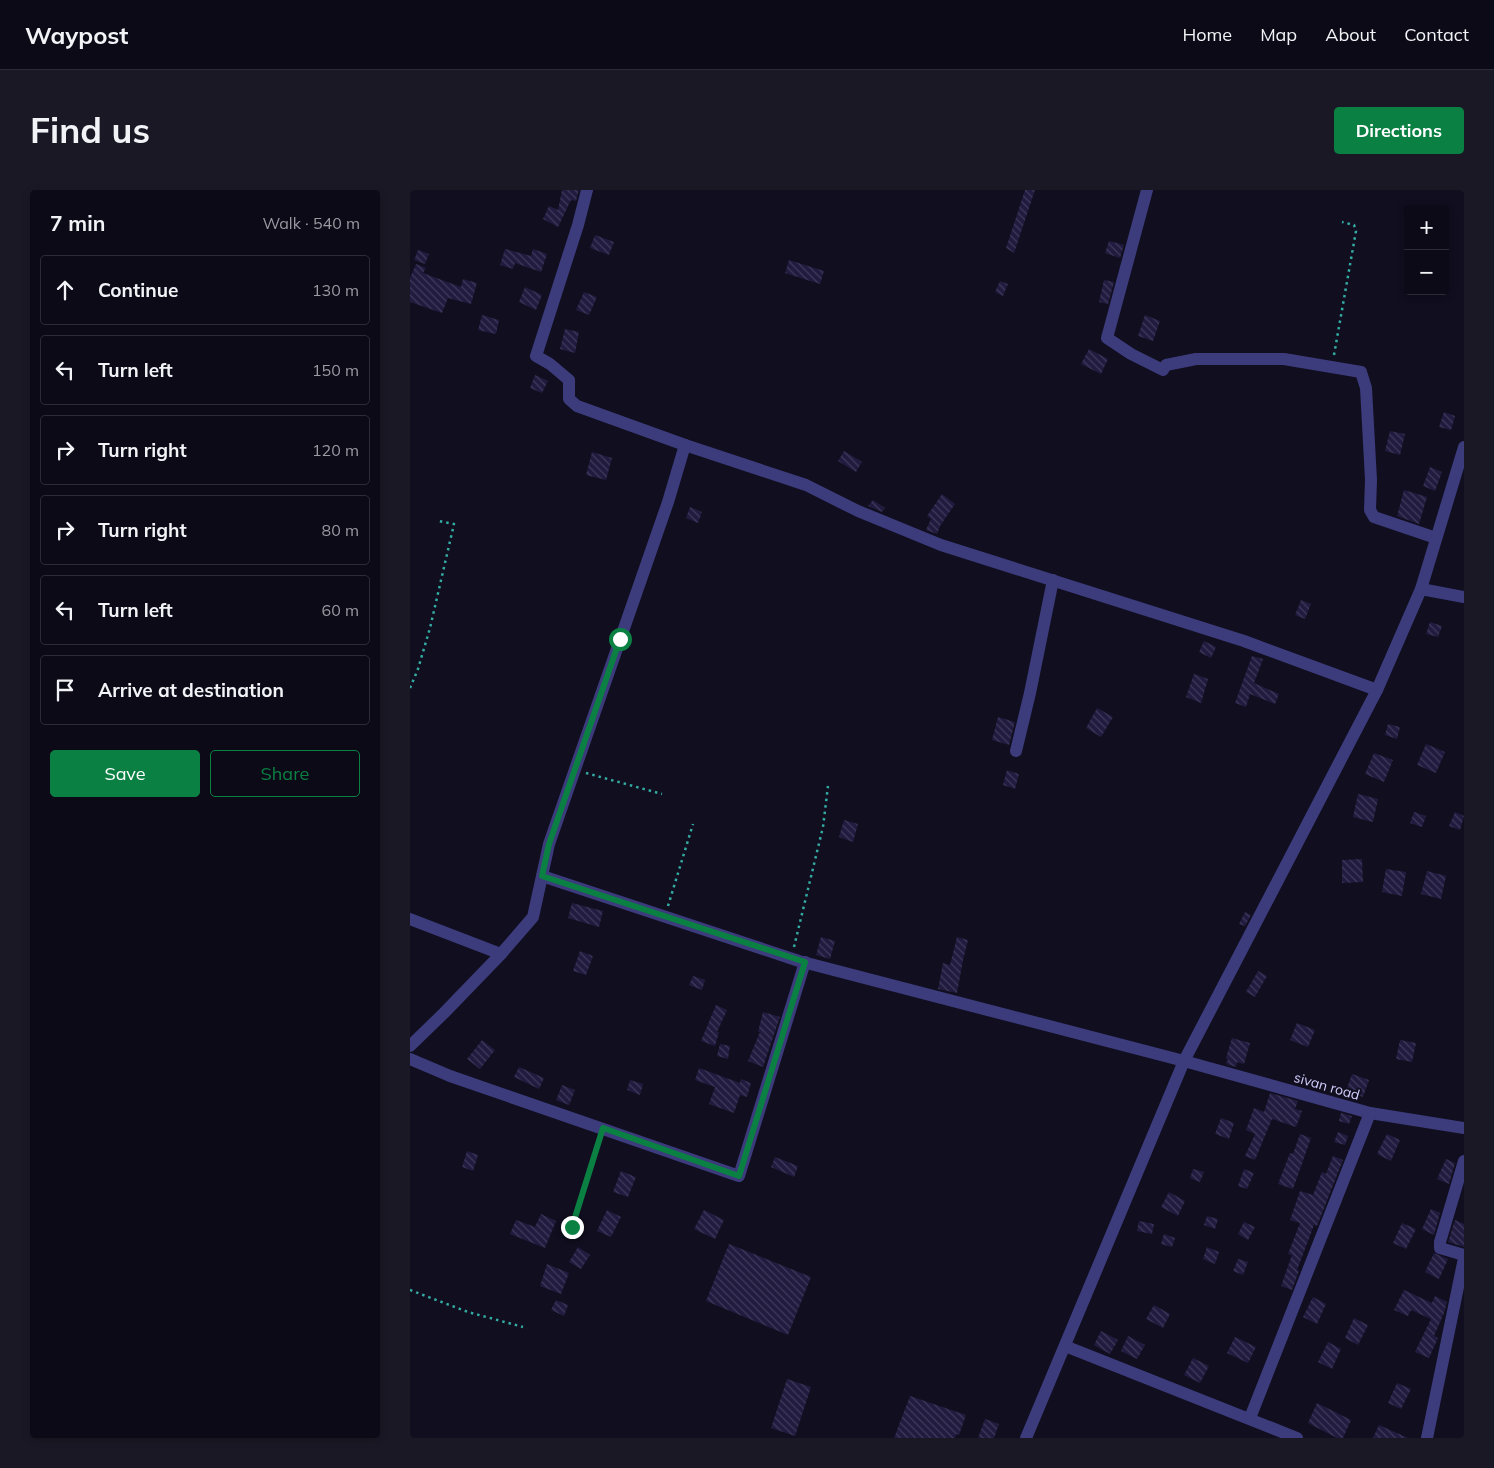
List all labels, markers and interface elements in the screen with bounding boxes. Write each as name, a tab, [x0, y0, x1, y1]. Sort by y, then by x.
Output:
text: Waypost	[25, 20, 128, 50]
text: Home	[1182, 23, 1232, 46]
text: Map	[1260, 23, 1297, 46]
text: About	[1325, 23, 1376, 46]
text: Contact	[1404, 23, 1469, 46]
button: Directions	[1334, 107, 1464, 154]
text: Find us	[30, 108, 150, 152]
map controls	[1404, 205, 1449, 295]
button: +	[1404, 205, 1449, 250]
text: 7 min	[50, 210, 105, 236]
text: Walk · 540 m	[262, 213, 360, 233]
button: −	[1404, 250, 1449, 295]
icon: ahead	[51, 276, 79, 304]
text: Continue	[98, 278, 178, 302]
text: 130 m	[312, 280, 359, 300]
icon: left	[51, 356, 79, 384]
text: Turn left	[98, 358, 173, 382]
text: 150 m	[312, 360, 359, 380]
icon: right	[51, 436, 79, 464]
text: Turn right	[98, 438, 187, 462]
text: 120 m	[312, 440, 359, 460]
icon: right	[51, 516, 79, 544]
text: Turn right	[98, 518, 187, 542]
text: 80 m	[322, 520, 359, 540]
icon: left	[51, 596, 79, 624]
text: Turn left	[98, 598, 173, 622]
text: 60 m	[322, 600, 359, 620]
route start	[609, 628, 632, 651]
icon: arrive	[51, 676, 79, 704]
text: Arrive at destination	[98, 678, 284, 702]
button: Save	[50, 750, 200, 797]
button: Share	[210, 750, 360, 797]
street label: sivan road	[1292, 1068, 1362, 1104]
route end	[561, 1216, 584, 1239]

